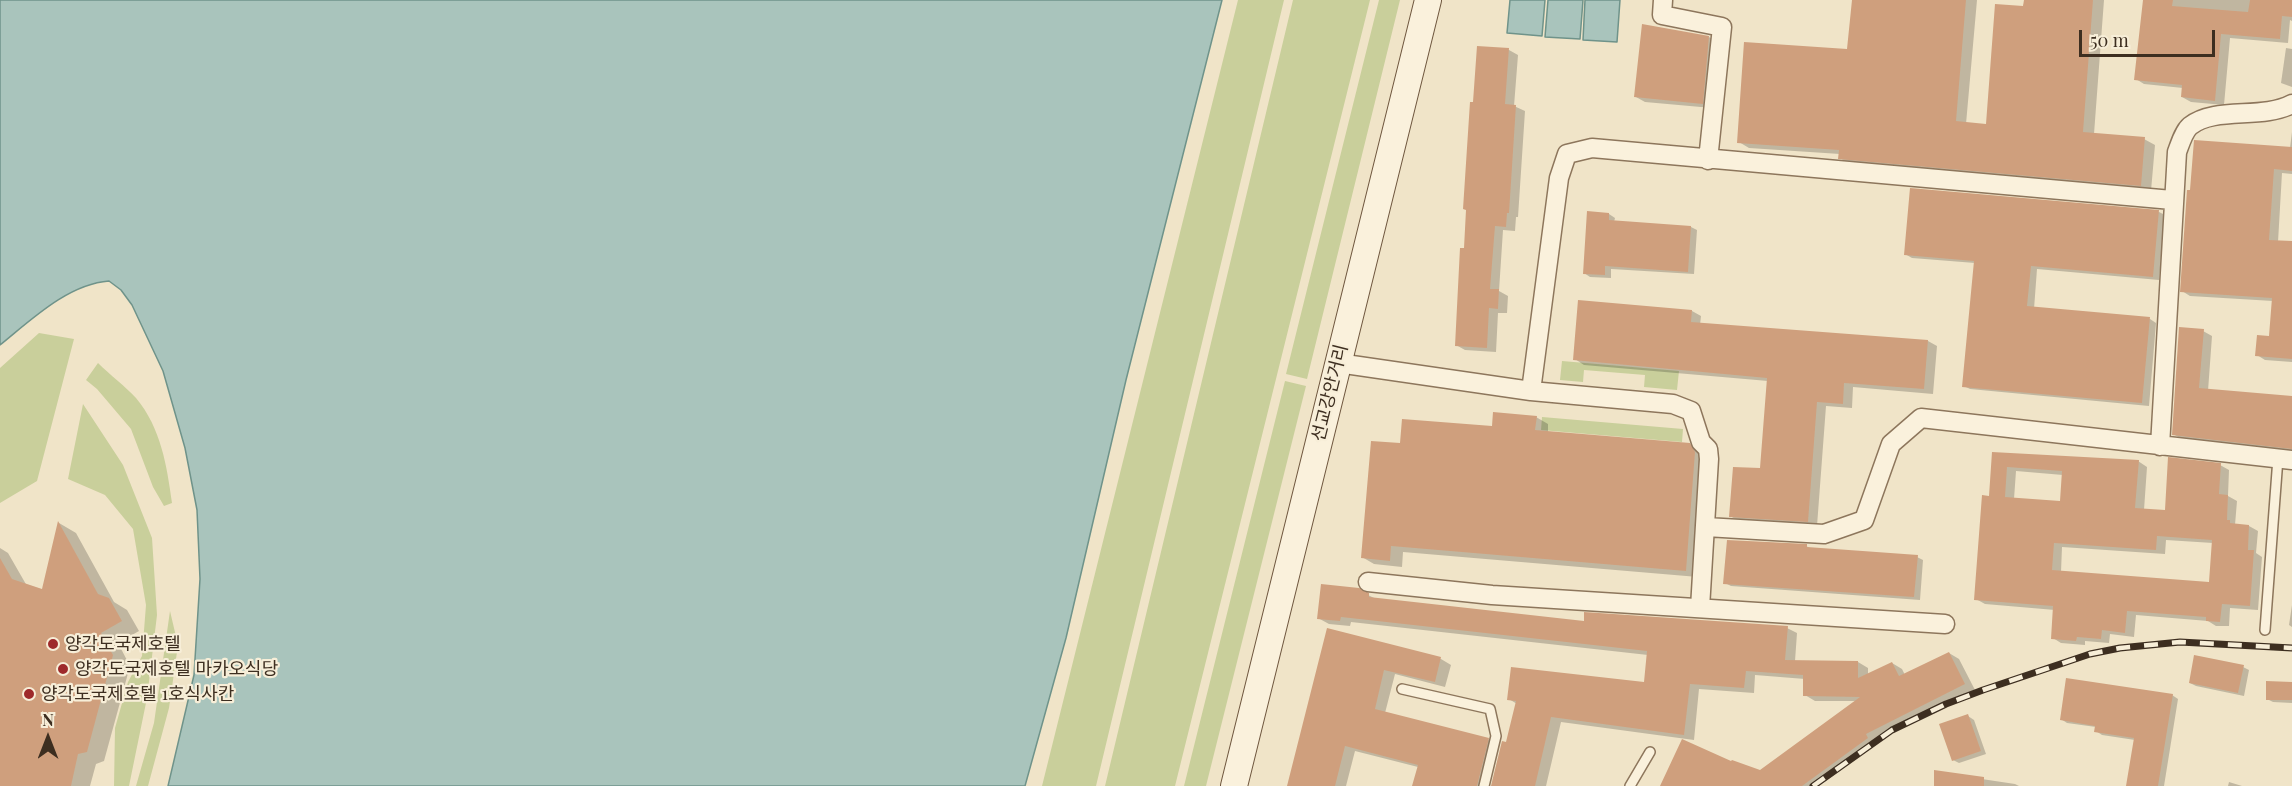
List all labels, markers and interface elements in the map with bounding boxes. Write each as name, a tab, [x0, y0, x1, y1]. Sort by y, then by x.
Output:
scale bar	[2082, 18, 2218, 56]
text: 50 m	[2090, 28, 2129, 52]
street label: 선교강안거리	[1308, 342, 1352, 444]
place label: 양각도국제호텔	[65, 633, 181, 655]
marker: 양각도국제호텔	[46, 637, 60, 651]
place label: 양각도국제호텔 마카오식당	[75, 658, 278, 680]
marker: 양각도국제호텔 마카오식당	[56, 662, 70, 676]
place label: 양각도국제호텔 1호식사칸	[41, 683, 234, 705]
marker: 양각도국제호텔 1호식사칸	[22, 687, 36, 701]
north arrow	[18, 708, 78, 768]
text: N	[42, 709, 54, 730]

